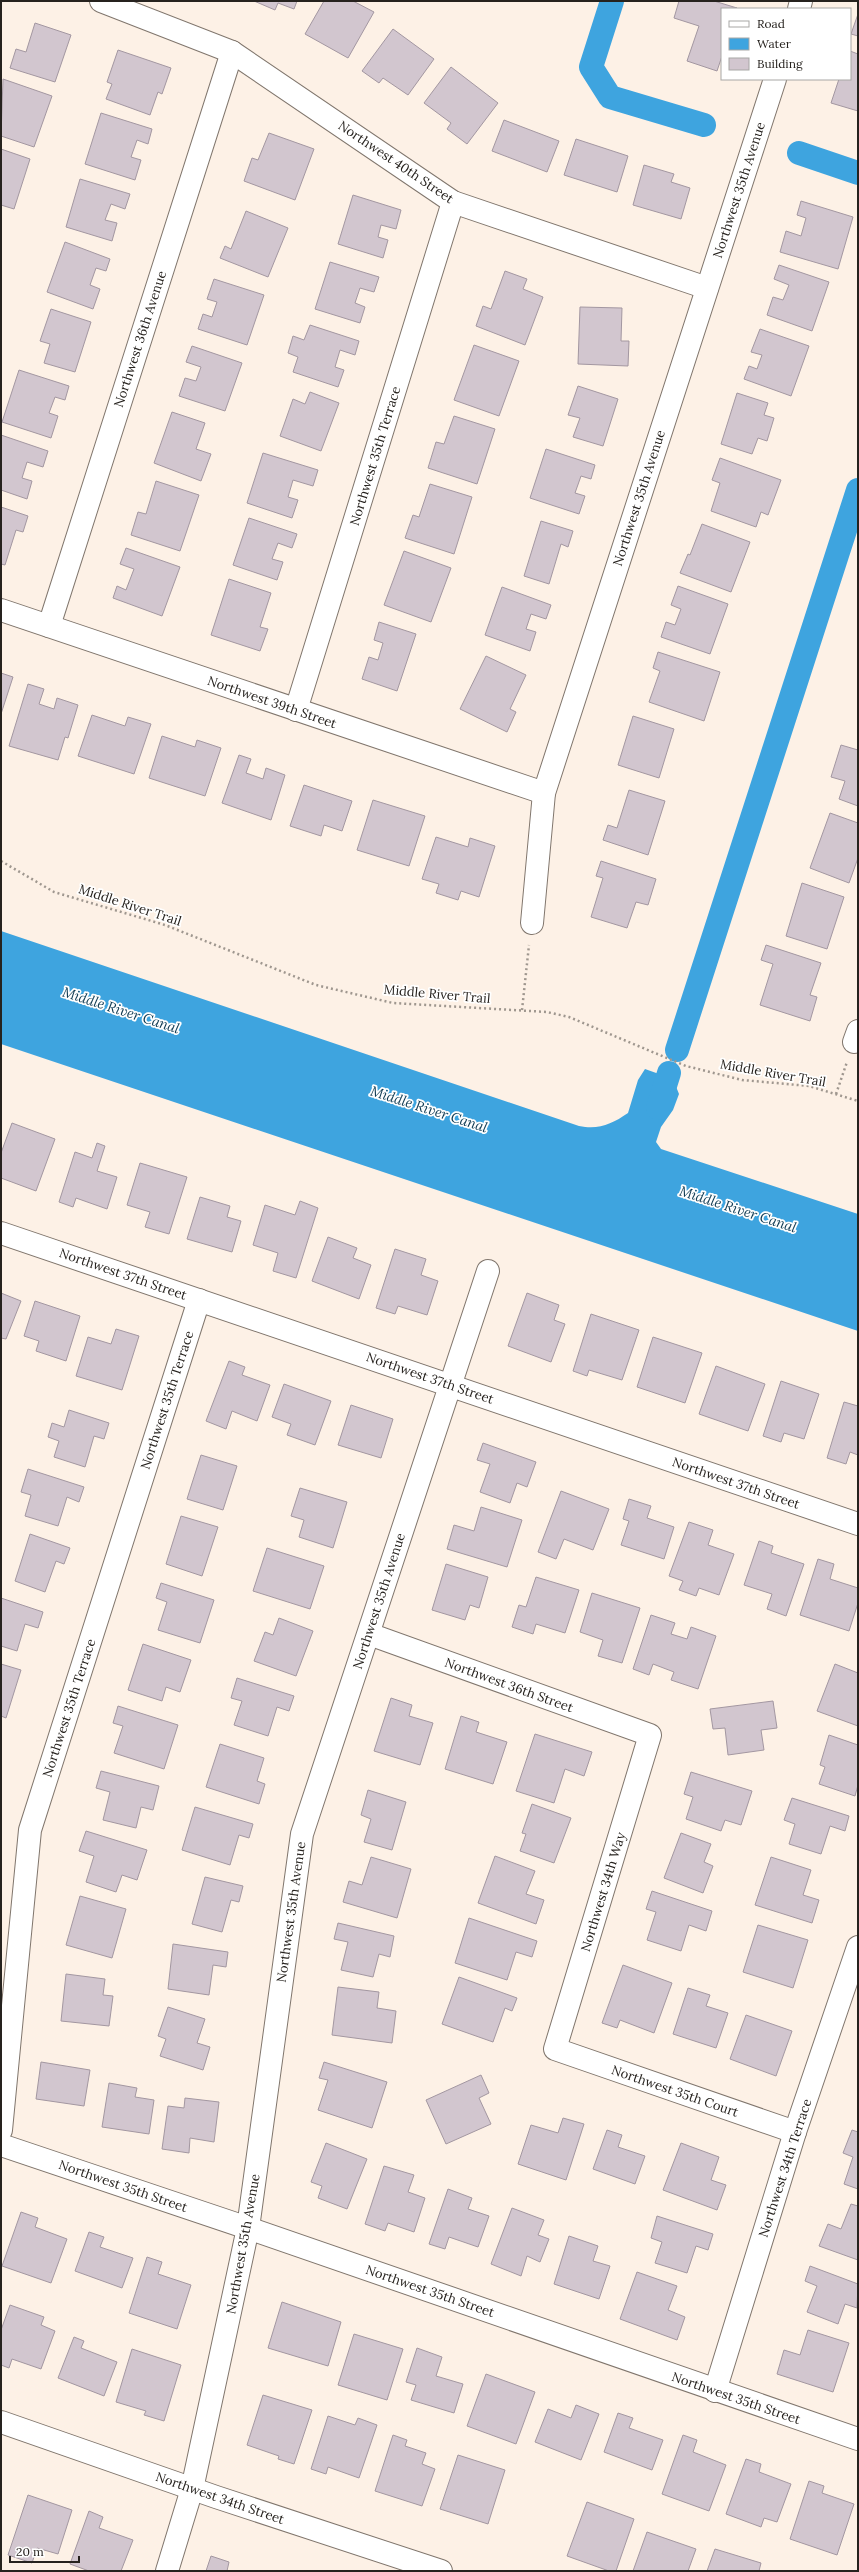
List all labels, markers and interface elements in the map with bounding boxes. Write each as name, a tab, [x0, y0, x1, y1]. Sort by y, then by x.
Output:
legend	[721, 8, 851, 80]
text: Road	[757, 16, 785, 31]
text: Water	[757, 36, 792, 51]
text: Building	[757, 56, 803, 71]
street label: Northwest 40th Street	[335, 117, 457, 207]
street label: Northwest 35th Avenue	[709, 120, 769, 260]
street label: Northwest 36th Avenue	[110, 268, 170, 410]
street label: Northwest 35th Terrace	[346, 384, 404, 528]
street label: Northwest 35th Avenue	[609, 428, 669, 568]
street label: Northwest 39th Street	[205, 672, 339, 732]
street label: Middle River Trail	[76, 880, 184, 930]
street label: Middle River Trail	[383, 981, 492, 1007]
water label: Middle River Canal	[60, 983, 182, 1037]
street label: Middle River Trail	[719, 1055, 828, 1091]
water label: Middle River Canal	[368, 1082, 490, 1136]
water label: Middle River Canal	[677, 1182, 799, 1236]
street label: Northwest 37th Street	[57, 1244, 189, 1304]
street label: Northwest 35th Terrace	[137, 1329, 197, 1471]
street label: Northwest 37th Street	[364, 1348, 496, 1408]
street label: Northwest 37th Street	[670, 1453, 802, 1513]
street label: Northwest 35th Avenue	[349, 1531, 409, 1671]
street label: Northwest 35th Terrace	[39, 1637, 99, 1779]
street label: Northwest 36th Street	[442, 1654, 576, 1716]
street label: Northwest 34th Way	[577, 1830, 629, 1954]
street label: Northwest 35th Avenue	[273, 1840, 309, 1984]
street label: Northwest 35th Court	[609, 2061, 741, 2121]
street label: Northwest 34th Terrace	[755, 2097, 815, 2239]
street label: Northwest 35th Street	[56, 2156, 190, 2216]
street label: Northwest 35th Avenue	[222, 2172, 264, 2316]
street label: Northwest 35th Street	[363, 2261, 497, 2321]
street label: Northwest 35th Street	[669, 2368, 803, 2428]
street label: Northwest 34th Street	[153, 2468, 287, 2528]
scale bar	[10, 2538, 79, 2564]
text: 20 m	[16, 2544, 44, 2559]

